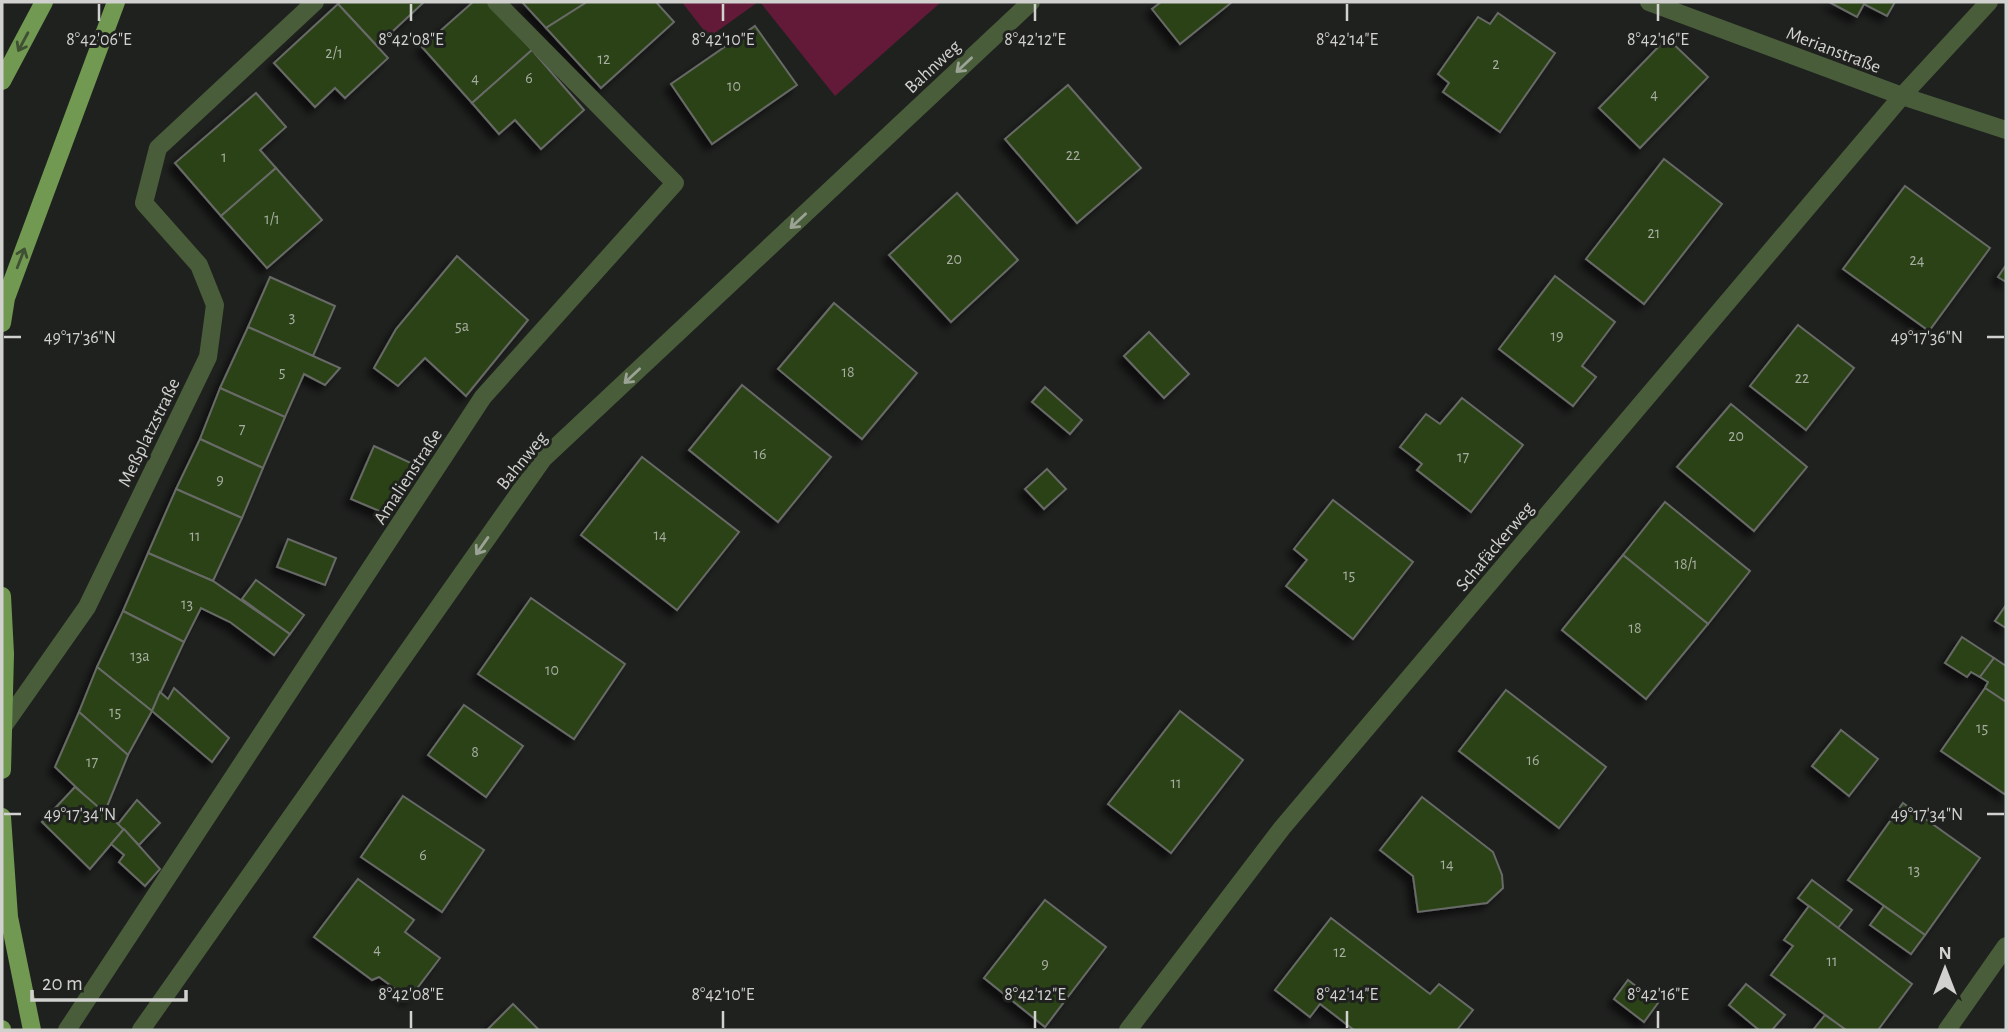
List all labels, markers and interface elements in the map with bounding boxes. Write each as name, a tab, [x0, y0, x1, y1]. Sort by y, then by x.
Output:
street label: Merianstraße	[1784, 24, 1883, 77]
one-way arrow	[16, 31, 30, 51]
text: 8°42'06"E	[66, 31, 132, 49]
text: 8°42'08"E	[378, 31, 444, 49]
text: 8°42'10"E	[691, 31, 755, 49]
text: 8°42'12"E	[1004, 31, 1066, 49]
text: 8°42'14"E	[1316, 31, 1378, 49]
text: 8°42'16"E	[1627, 31, 1689, 49]
street label: Bahnweg	[902, 36, 965, 97]
house number: 2/1	[325, 45, 343, 61]
house number: 12	[598, 51, 610, 67]
house number: 2	[1492, 56, 1500, 72]
one-way arrow	[956, 57, 973, 74]
house number: 4	[471, 70, 479, 86]
house number: 6	[525, 70, 533, 86]
house number: 10	[727, 78, 741, 94]
house number: 4	[1650, 86, 1658, 102]
house number: 22	[1066, 147, 1080, 163]
house number: 1	[221, 149, 227, 165]
house number: 1/1	[264, 211, 280, 227]
one-way arrow	[790, 212, 807, 229]
house number: 21	[1648, 225, 1660, 241]
one-way arrow	[16, 248, 29, 270]
house number: 20	[946, 251, 962, 267]
house number: 24	[1910, 252, 1925, 268]
house number: 3	[289, 309, 295, 325]
house number: 5a	[455, 318, 469, 334]
house number: 19	[1550, 328, 1564, 344]
text: 49°17'36"N	[44, 329, 116, 347]
text: 49°17'36"N	[1891, 329, 1963, 347]
house number: 5	[279, 364, 285, 380]
house number: 18	[841, 364, 855, 380]
one-way arrow	[624, 368, 641, 385]
house number: 22	[1795, 370, 1809, 386]
street label: Meßplatzstraße	[115, 375, 184, 490]
house number: 7	[239, 421, 246, 437]
street label: Amalienstraße	[370, 426, 446, 528]
street label: Bahnweg	[493, 428, 552, 494]
house number: 20	[1728, 428, 1744, 444]
house number: 16	[753, 446, 767, 462]
house number: 17	[1457, 449, 1469, 465]
house number: 9	[216, 472, 224, 488]
street label: Schafäckerweg	[1453, 498, 1538, 595]
house number: 14	[653, 527, 667, 543]
house number: 11	[189, 528, 201, 544]
one-way arrow	[475, 536, 489, 555]
house number: 18/1	[1674, 556, 1698, 572]
house number: 15	[1343, 567, 1355, 583]
house number: 13	[181, 596, 193, 612]
house number: 18	[1628, 620, 1642, 636]
house number: 13a	[130, 648, 150, 664]
house number: 10	[545, 662, 559, 678]
house number: 15	[109, 704, 121, 720]
house number: 15	[1976, 720, 1988, 736]
house number: 8	[471, 744, 479, 760]
house number: 16	[1526, 752, 1540, 768]
house number: 17	[86, 754, 98, 770]
house number: 11	[1170, 775, 1182, 791]
text: 49°17'34"N	[44, 806, 116, 824]
text: 49°17'34"N	[1891, 806, 1963, 824]
house number: 6	[419, 847, 427, 863]
house number: 14	[1440, 856, 1454, 872]
house number: 13	[1908, 862, 1920, 878]
north arrow	[1910, 934, 1980, 1004]
house number: 4	[373, 941, 381, 957]
house number: 12	[1334, 944, 1346, 960]
text: N	[1938, 944, 1952, 963]
house number: 11	[1826, 953, 1838, 969]
house number: 9	[1041, 956, 1049, 972]
scale bar	[32, 958, 186, 1002]
text: 20 m	[42, 973, 83, 994]
text: 8°42'08"E	[378, 986, 444, 1004]
text: 8°42'10"E	[691, 986, 755, 1004]
text: 8°42'12"E	[1004, 986, 1066, 1004]
text: 8°42'14"E	[1316, 986, 1378, 1004]
text: 8°42'16"E	[1627, 986, 1689, 1004]

